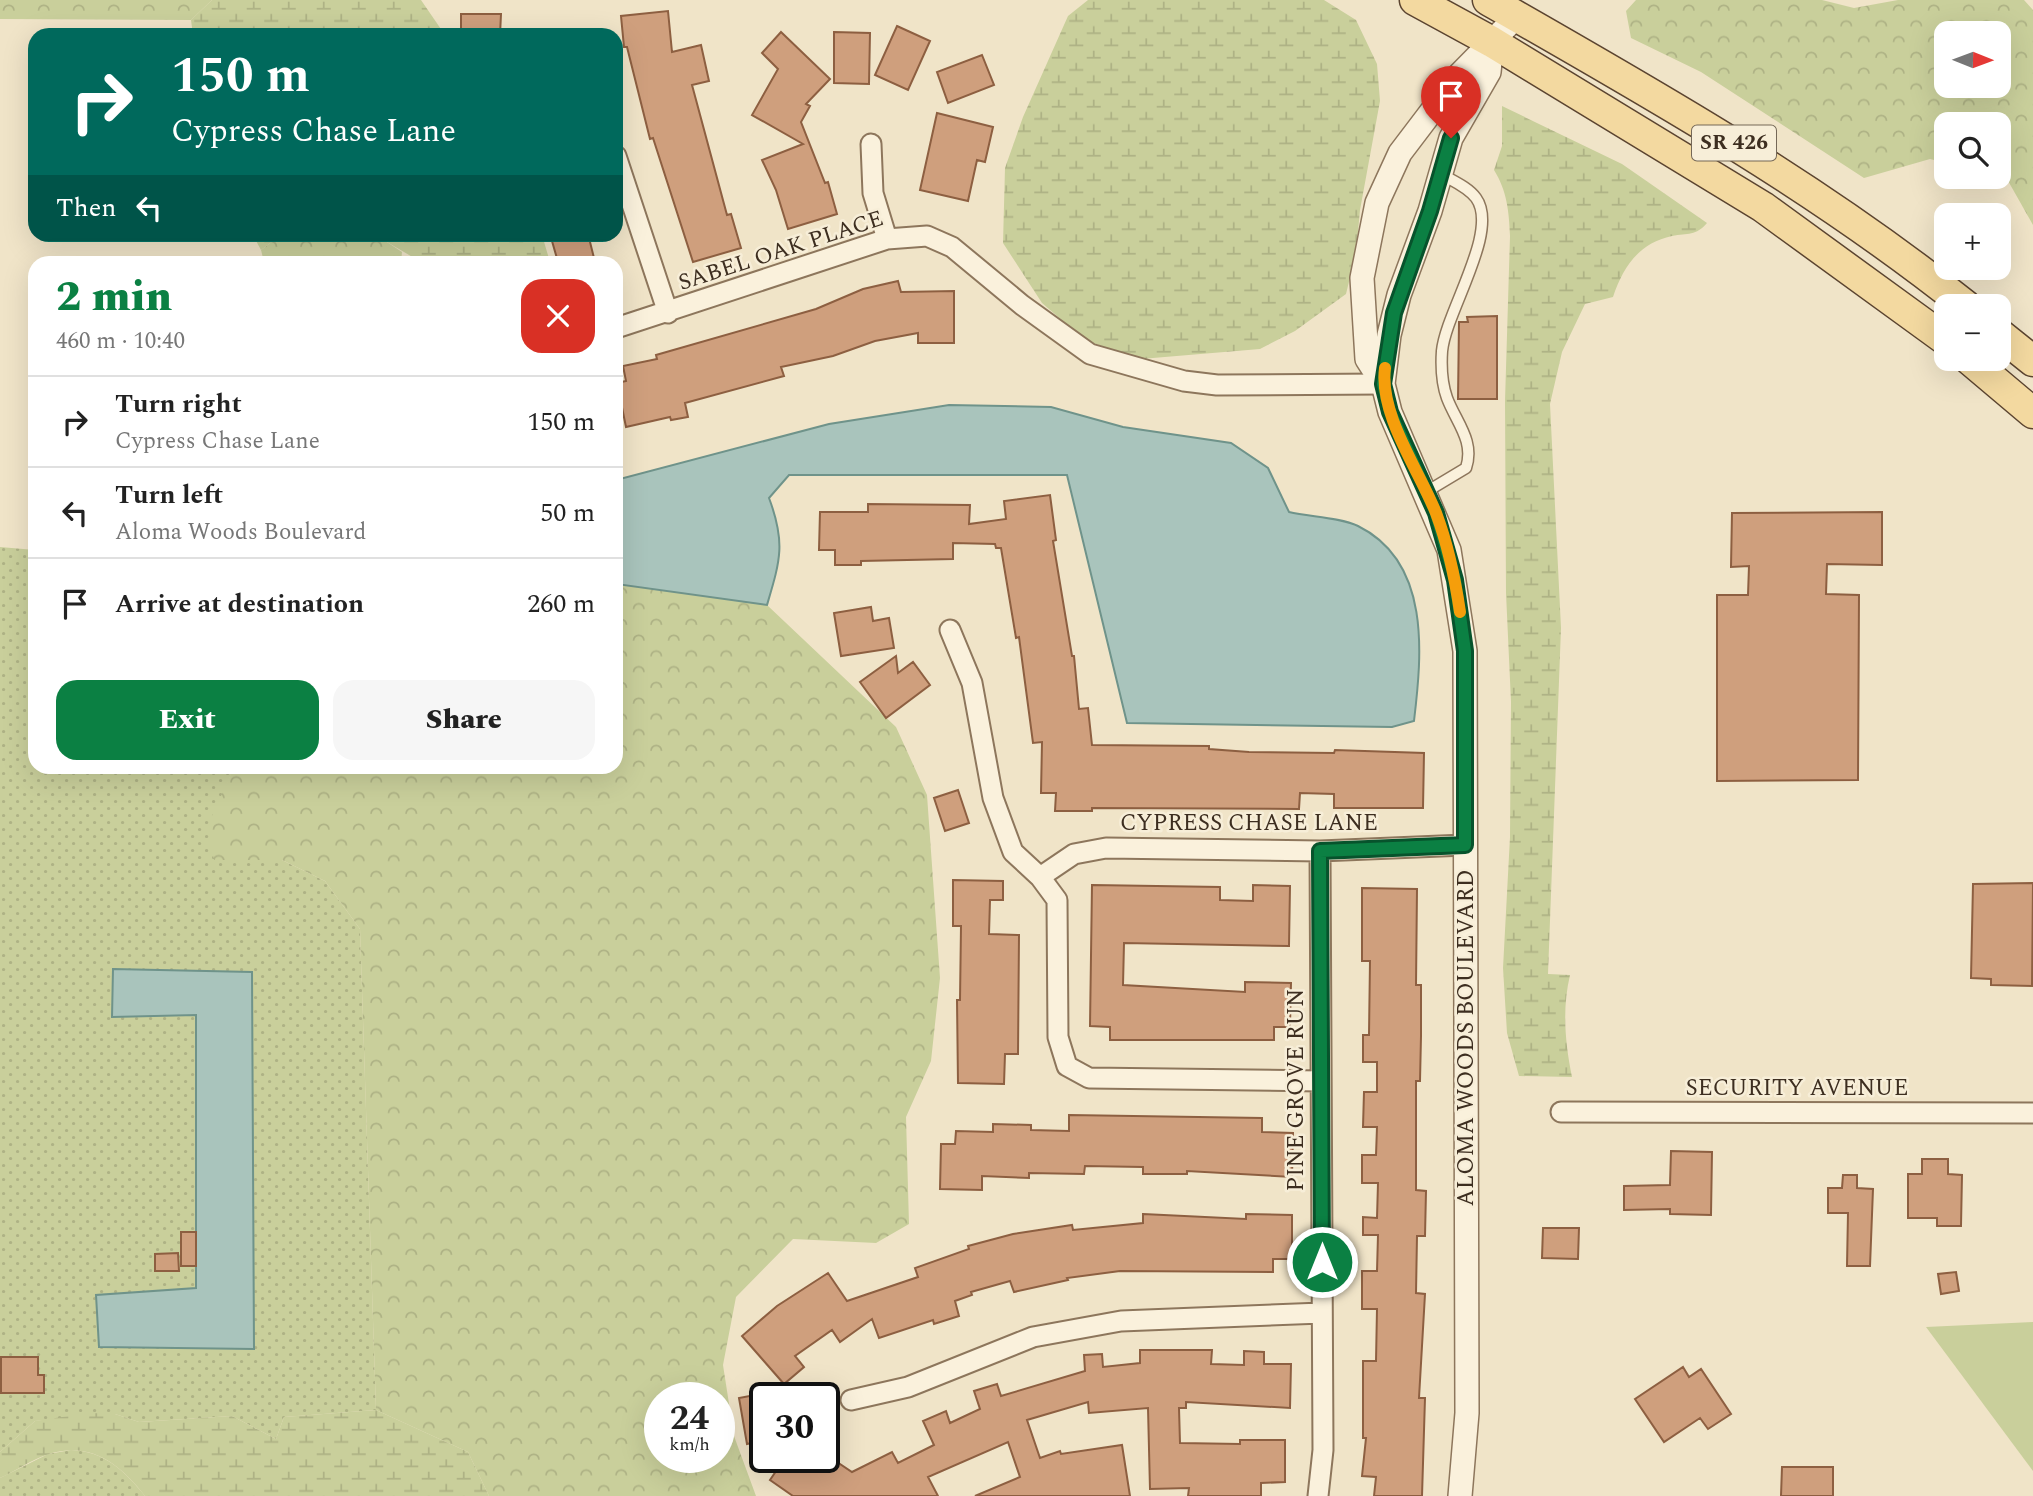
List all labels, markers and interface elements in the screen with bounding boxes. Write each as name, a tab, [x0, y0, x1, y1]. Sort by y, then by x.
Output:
north arrow	[1934, 21, 2011, 98]
map controls	[1934, 21, 2011, 371]
text: 150 m	[171, 39, 310, 114]
icon: right	[56, 56, 147, 147]
pin	[1421, 66, 1481, 138]
icon: arrive	[1432, 77, 1470, 115]
text: Cypress Chase Lane	[171, 107, 456, 156]
button: search	[1934, 112, 2011, 189]
road number: SR 426	[1692, 125, 1776, 160]
text: Then	[56, 188, 116, 228]
icon: left	[130, 189, 168, 227]
street label: SABEL OAK PLACE	[674, 201, 888, 301]
button: +	[1934, 203, 2011, 280]
text: 2 min	[56, 266, 172, 329]
button: close	[521, 279, 595, 353]
button: −	[1934, 294, 2011, 371]
text: 460 m · 10:40	[56, 324, 185, 359]
text: Turn right	[115, 384, 242, 424]
text: 150 m	[527, 402, 595, 442]
icon: right	[56, 403, 94, 441]
text: Cypress Chase Lane	[115, 424, 320, 459]
text: Turn left	[115, 475, 223, 515]
text: 50 m	[540, 493, 595, 533]
icon: left	[56, 494, 94, 532]
text: Aloma Woods Boulevard	[115, 515, 366, 550]
text: Arrive at destination	[115, 584, 364, 624]
text: 260 m	[527, 584, 595, 624]
icon: arrive	[56, 585, 94, 623]
button: Exit	[56, 680, 319, 760]
button: Share	[333, 680, 595, 760]
street label: CYPRESS CHASE LANE	[1120, 806, 1378, 841]
street label: ALOMA WOODS BOULEVARD	[1449, 869, 1484, 1207]
street label: PINE GROVE RUN	[1279, 989, 1314, 1191]
street label: SECURITY AVENUE	[1686, 1071, 1908, 1106]
position arrow	[1285, 1225, 1359, 1299]
speed limit sign: 30	[749, 1382, 840, 1473]
text: 24	[670, 1392, 709, 1445]
text: km/h	[669, 1431, 710, 1458]

